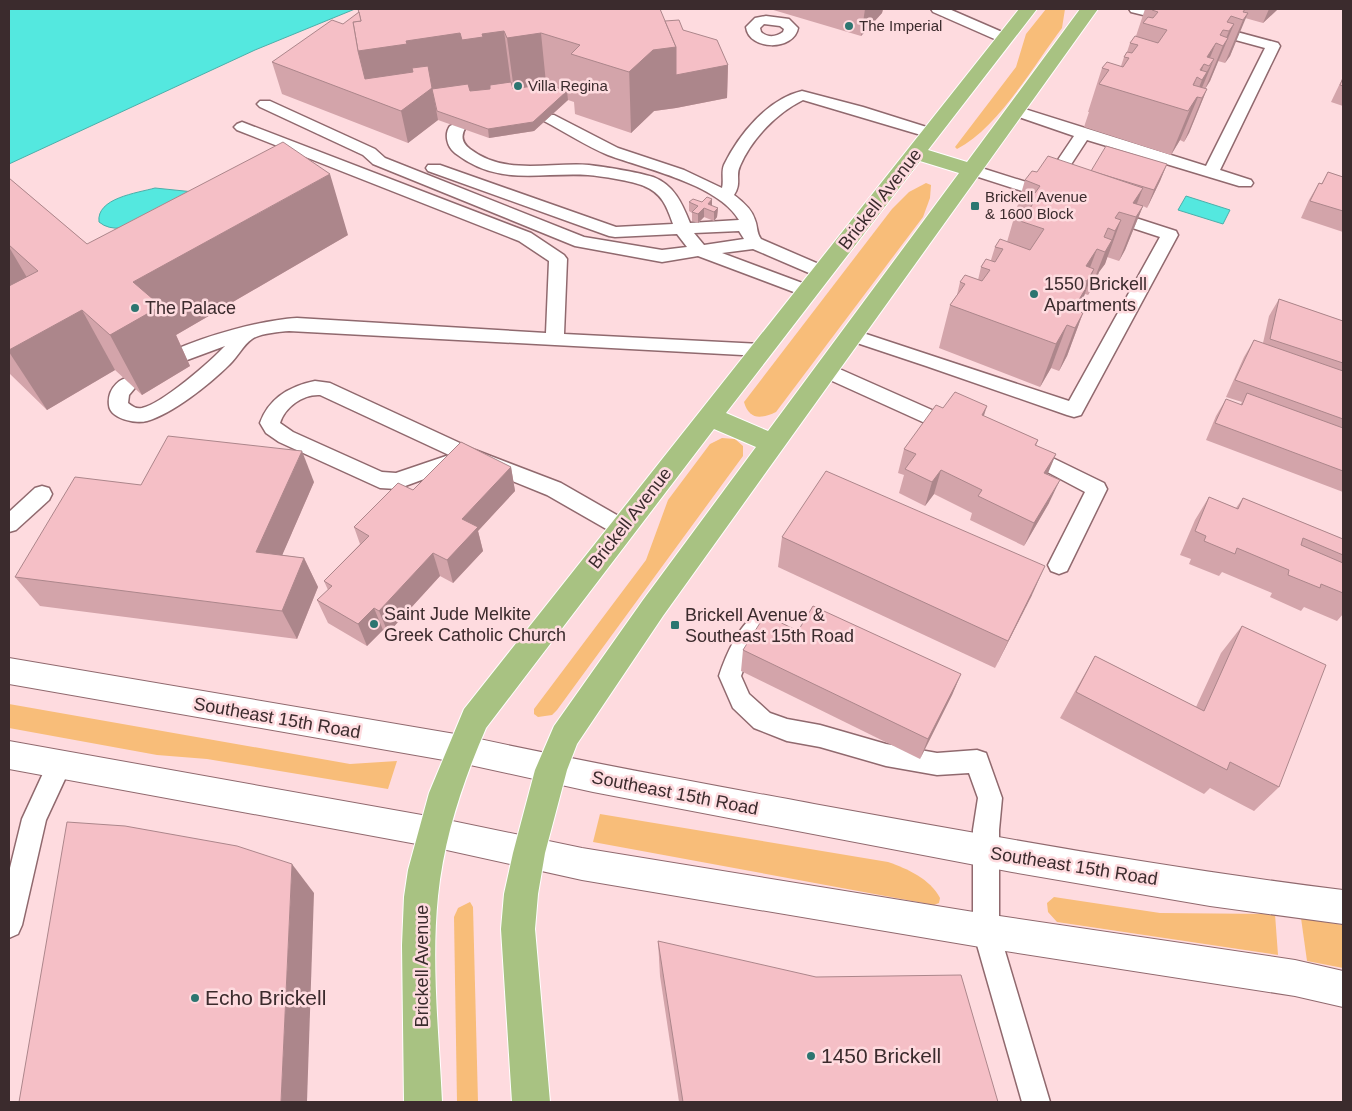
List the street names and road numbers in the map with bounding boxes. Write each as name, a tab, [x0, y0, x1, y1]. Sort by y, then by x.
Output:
street label: Brickell Avenue	[834, 144, 926, 254]
street label: Brickell Avenue	[584, 463, 676, 573]
street label: Southeast 15th Road	[192, 693, 362, 743]
street label: Southeast 15th Road	[590, 767, 760, 819]
street label: Southeast 15th Road	[989, 843, 1159, 889]
street label: Brickell Avenue	[412, 905, 432, 1027]

